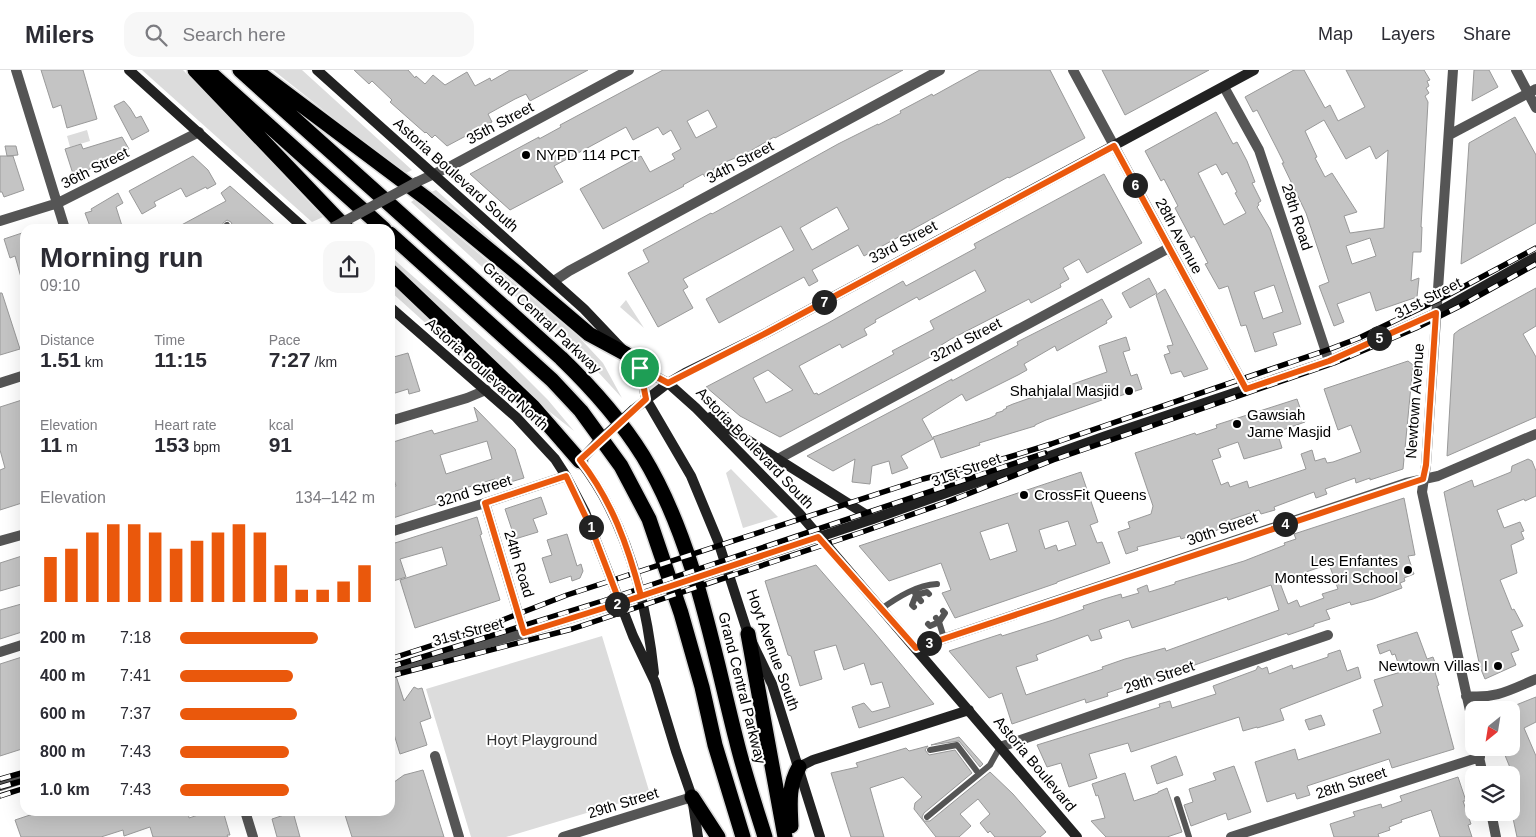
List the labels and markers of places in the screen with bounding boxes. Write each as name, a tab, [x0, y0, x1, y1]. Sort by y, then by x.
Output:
place label: NYPD 114 PCT	[536, 146, 640, 163]
marker: NYPD 114 PCT	[520, 149, 532, 161]
pin: 6	[1122, 172, 1148, 198]
pin: 7	[812, 290, 836, 314]
pin: 5	[1366, 326, 1392, 350]
pin	[619, 347, 661, 389]
place label: Shahjalal Masjid	[1010, 382, 1119, 399]
marker: Shahjalal Masjid	[1123, 385, 1135, 397]
place label: Gawsiah Jame Masjid	[1247, 406, 1331, 440]
marker: Gawsiah Jame Masjid	[1231, 418, 1243, 430]
place label: CrossFit Queens	[1034, 486, 1147, 503]
marker: CrossFit Queens	[1018, 489, 1030, 501]
pin: 4	[1272, 512, 1298, 536]
pin: 1	[578, 514, 604, 540]
place label: Les Enfantes Montessori School	[1275, 552, 1398, 586]
marker: Les Enfantes Montessori School	[1402, 564, 1414, 576]
pin: 2	[604, 592, 630, 616]
pin: 3	[916, 630, 942, 656]
place label: Newtown Villas I	[1378, 657, 1488, 674]
marker: Newtown Villas I	[1492, 660, 1504, 672]

